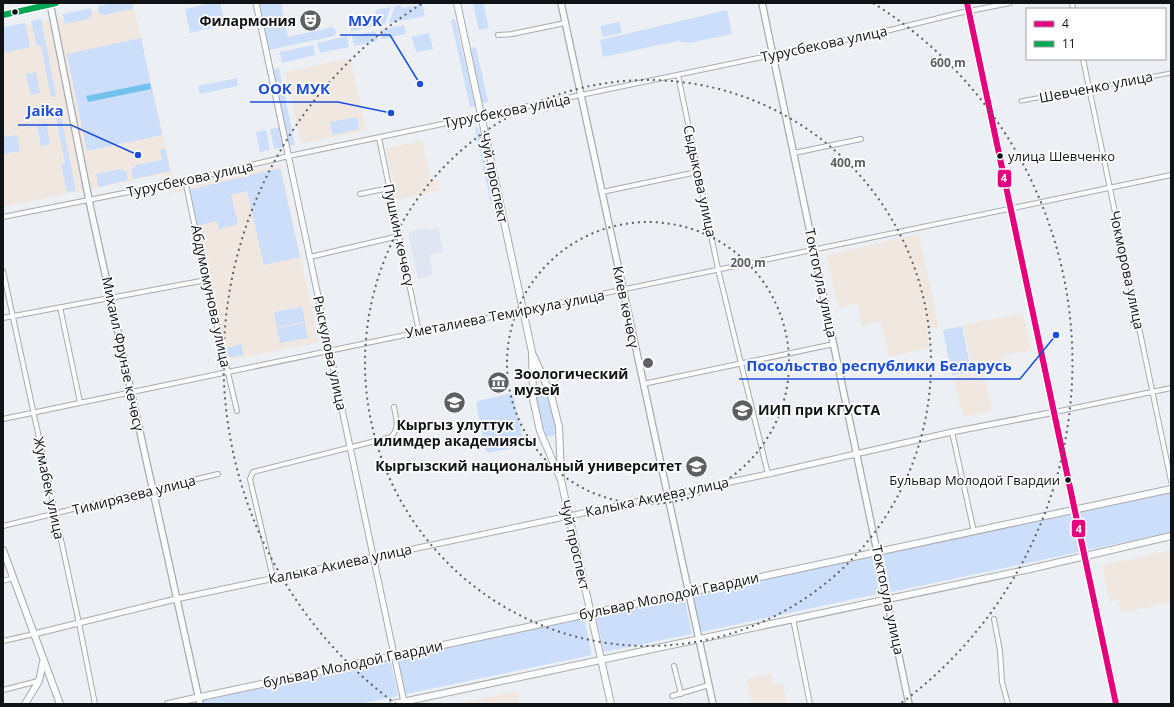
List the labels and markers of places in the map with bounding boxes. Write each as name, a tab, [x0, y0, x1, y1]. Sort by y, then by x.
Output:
unlabelled marker	[10, 7, 20, 17]
theatre icon: Филармония	[298, 8, 324, 34]
callout: МУК	[340, 8, 390, 35]
place label: Филармония	[199, 11, 296, 30]
callout: ООК МУК	[250, 75, 338, 102]
callout: Jaika	[18, 98, 71, 125]
place label: улица Шевченко	[1008, 147, 1115, 165]
marker: улица Шевченко	[995, 151, 1005, 161]
callout: Посольство республики Беларусь	[739, 352, 1020, 379]
centre of rings	[641, 356, 655, 370]
place label: Зоологический музей	[514, 364, 628, 399]
museum icon: Зоологический музей	[486, 369, 512, 395]
school or university icon: Кыргыз улуттук илимдер академиясы	[442, 390, 468, 416]
school or university icon: ИИП при КГУСТА	[729, 397, 755, 423]
place label: ИИП при КГУСТА	[758, 400, 880, 419]
place label: Кыргыз улуттук илимдер академиясы	[373, 415, 537, 450]
school or university icon: Кыргызский национальный университет	[684, 453, 710, 479]
place label: Кыргызский национальный университет	[375, 456, 682, 475]
place label: Бульвар Молодой Гвардии	[889, 471, 1060, 489]
marker: Бульвар Молодой Гвардии	[1063, 475, 1073, 485]

